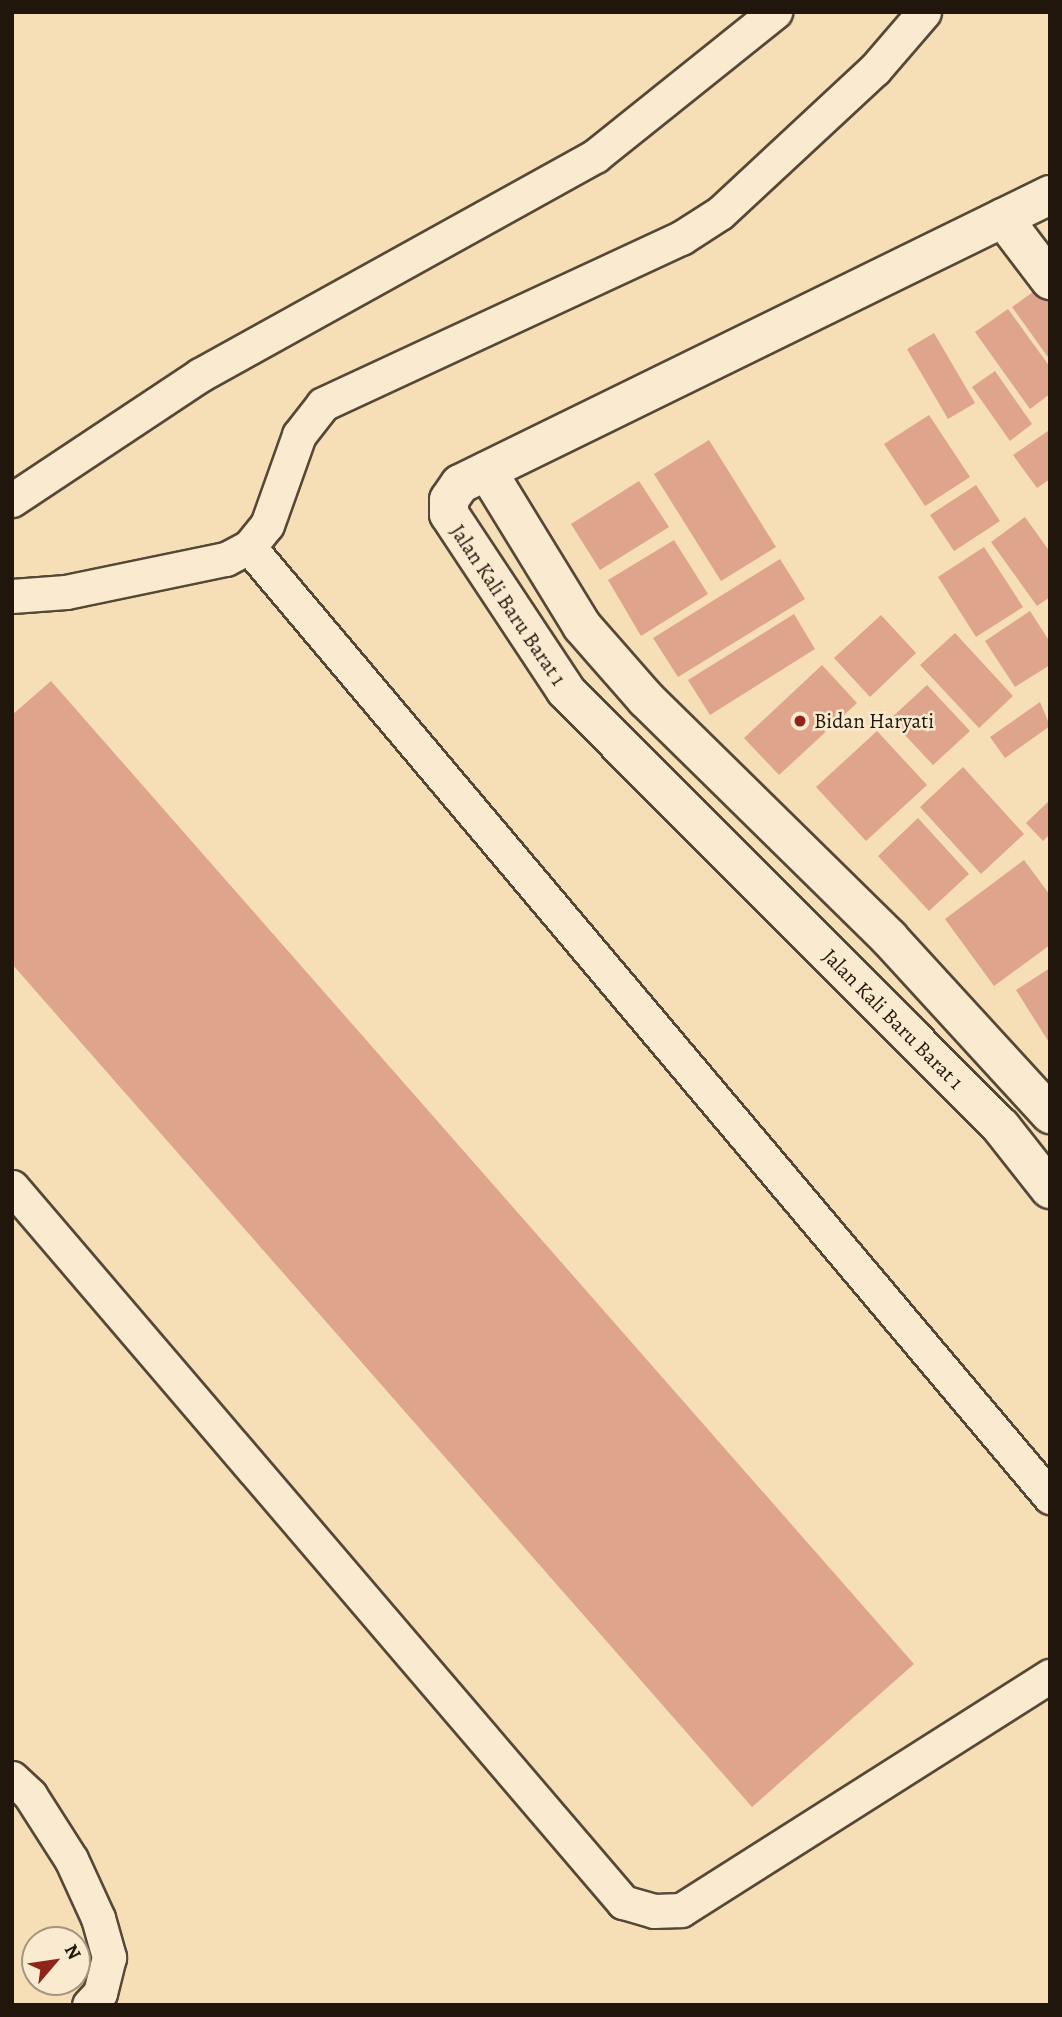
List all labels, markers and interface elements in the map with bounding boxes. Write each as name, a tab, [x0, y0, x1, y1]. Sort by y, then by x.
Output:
street label: Jalan Kali Baru Barat 1	[445, 520, 571, 690]
place label: Bidan Haryati	[814, 708, 934, 734]
marker: Bidan Haryati	[792, 713, 808, 729]
street label: Jalan Kali Baru Barat 1	[817, 943, 969, 1095]
north arrow	[21, 1926, 91, 1996]
text: N	[58, 1939, 87, 1964]

